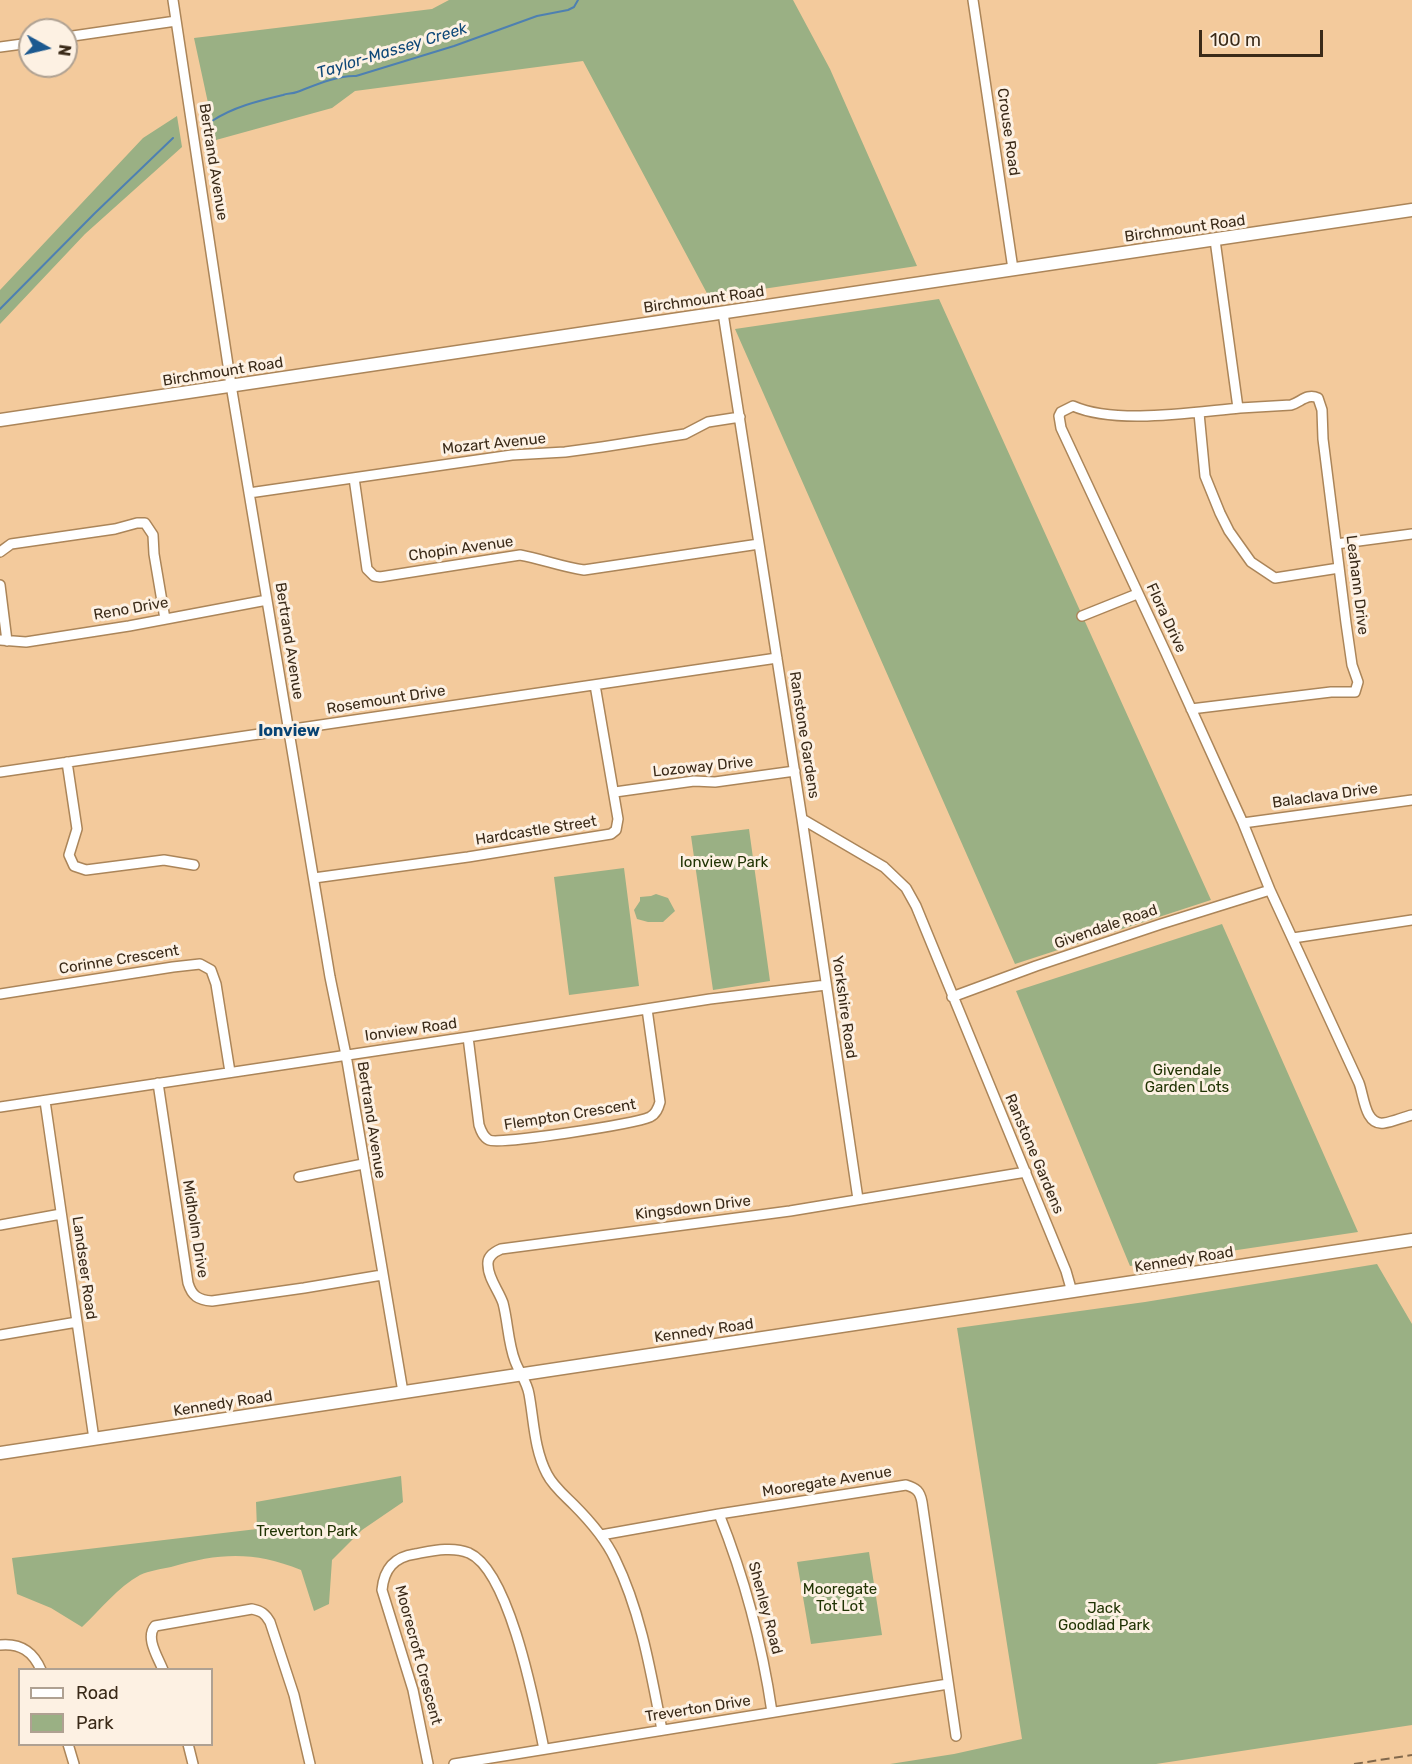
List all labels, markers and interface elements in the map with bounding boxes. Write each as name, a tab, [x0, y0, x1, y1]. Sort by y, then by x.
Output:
north arrow	[18, 18, 78, 78]
scale bar	[1202, 18, 1326, 56]
water label: Taylor-Massey Creek	[314, 19, 470, 83]
text: 100 m	[1210, 29, 1261, 51]
text: N	[54, 43, 75, 57]
street label: Crouse Road	[993, 87, 1023, 177]
street label: Bertrand Avenue	[195, 102, 231, 222]
street label: Birchmount Road	[1124, 212, 1246, 246]
street label: Birchmount Road	[643, 283, 765, 317]
street label: Birchmount Road	[162, 354, 284, 390]
street label: Mozart Avenue	[441, 430, 547, 458]
street label: Chopin Avenue	[407, 533, 515, 565]
street label: Leahann Drive	[1342, 534, 1372, 636]
street label: Flora Drive	[1142, 580, 1190, 656]
street label: Bertrand Avenue	[271, 581, 307, 701]
street label: Reno Drive	[92, 594, 170, 624]
street label: Ranstone Gardens	[785, 670, 823, 800]
street label: Rosemount Drive	[325, 682, 447, 718]
district label: Ionview	[258, 721, 320, 741]
street label: Lozoway Drive	[652, 753, 754, 781]
street label: Balaclava Drive	[1271, 780, 1379, 812]
street label: Hardcastle Street	[474, 813, 598, 849]
park label: Ionview Park	[680, 854, 768, 872]
street label: Givendale Road	[1052, 901, 1160, 953]
street label: Corinne Crescent	[58, 942, 180, 978]
street label: Yorkshire Road	[828, 954, 860, 1060]
street label: Ionview Road	[364, 1015, 458, 1045]
street label: Bertrand Avenue	[353, 1060, 389, 1180]
park label: Givendale Garden Lots	[1145, 1062, 1229, 1097]
street label: Ranstone Gardens	[1001, 1091, 1067, 1217]
street label: Flempton Crescent	[503, 1096, 637, 1134]
street label: Midholm Drive	[178, 1179, 212, 1279]
street label: Kingsdown Drive	[634, 1192, 752, 1224]
street label: Landseer Road	[68, 1215, 100, 1321]
street label: Kennedy Road	[1133, 1243, 1235, 1277]
street label: Kennedy Road	[653, 1315, 755, 1347]
street label: Kennedy Road	[172, 1387, 274, 1421]
street label: Mooregate Avenue	[761, 1463, 893, 1501]
park label: Treverton Park	[256, 1523, 358, 1541]
street label: Shenley Road	[744, 1560, 786, 1656]
park label: Mooregate Tot Lot	[803, 1581, 877, 1616]
street label: Moorecroft Crescent	[391, 1583, 445, 1727]
park label: Jack Goodlad Park	[1058, 1600, 1150, 1635]
legend	[18, 1668, 213, 1746]
text: Road	[76, 1682, 119, 1704]
street label: Treverton Drive	[644, 1692, 752, 1726]
text: Park	[76, 1712, 113, 1734]

